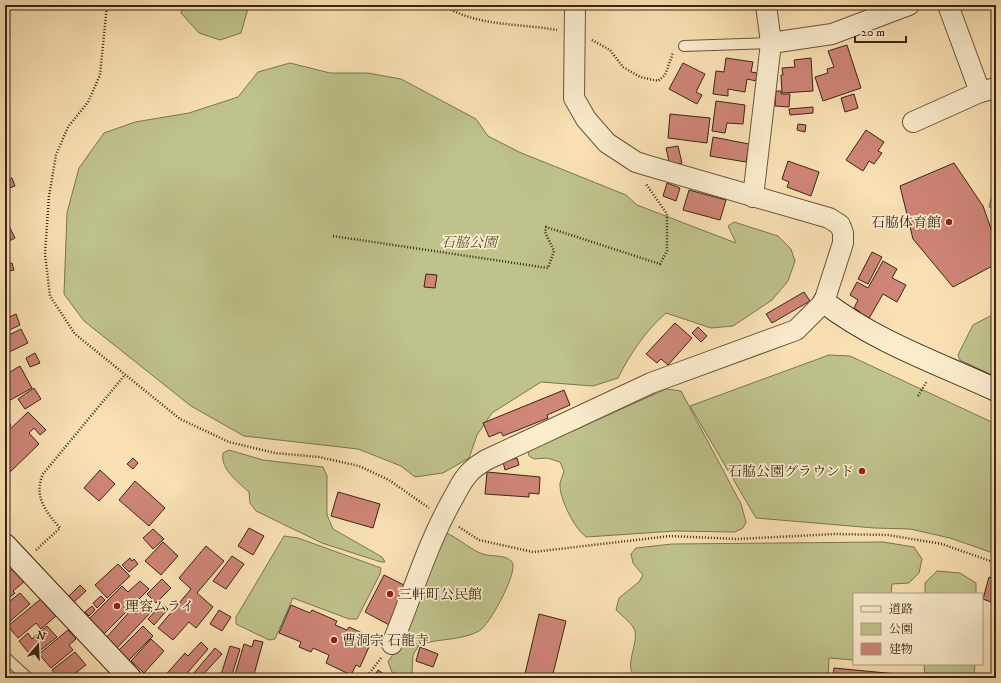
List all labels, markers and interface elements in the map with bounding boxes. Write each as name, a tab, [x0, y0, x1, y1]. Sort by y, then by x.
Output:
scale bar	[855, 18, 906, 44]
text: 20 m	[861, 25, 885, 40]
place label: 石脇体育館	[871, 214, 941, 232]
marker: 石脇体育館	[944, 217, 954, 227]
park label: 石脇公園	[441, 234, 499, 252]
place label: 石脇公園グラウンド	[728, 463, 854, 481]
marker: 石脇公園グラウンド	[857, 466, 867, 476]
place label: 三軒町公民館	[398, 586, 482, 604]
marker: 三軒町公民館	[385, 589, 395, 599]
legend	[853, 593, 983, 665]
place label: 理容ムライ	[125, 598, 195, 616]
marker: 理容ムライ	[112, 601, 122, 611]
text: 道路	[889, 602, 913, 617]
text: 公園	[889, 622, 913, 637]
north arrow	[18, 625, 58, 665]
text: N	[34, 628, 47, 645]
place label: 曹洞宗 石龍寺	[342, 632, 429, 650]
marker: 曹洞宗 石龍寺	[329, 635, 339, 645]
text: 建物	[889, 642, 913, 657]

